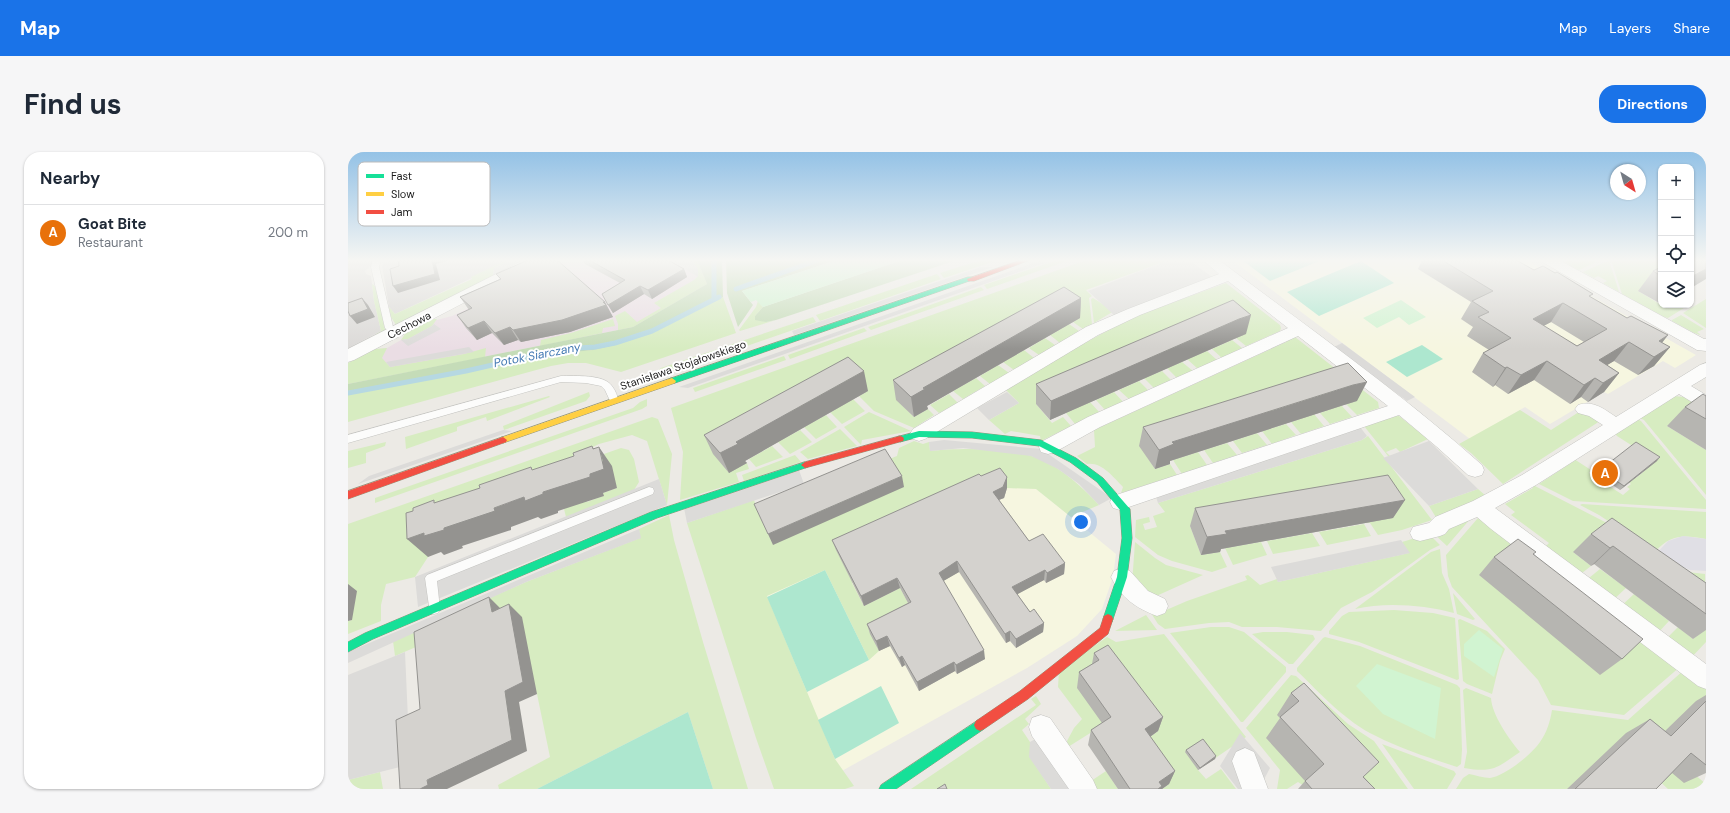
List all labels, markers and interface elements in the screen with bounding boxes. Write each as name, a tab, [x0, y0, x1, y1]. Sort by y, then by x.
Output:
text: Map	[20, 16, 60, 41]
text: Map	[1559, 19, 1587, 37]
text: Layers	[1609, 19, 1651, 37]
text: Share	[1673, 19, 1710, 37]
button: Directions	[1599, 85, 1706, 123]
text: Find us	[24, 86, 122, 123]
legend	[358, 162, 490, 226]
north arrow	[1610, 164, 1646, 200]
map controls	[1658, 164, 1694, 308]
button: +	[1658, 164, 1694, 200]
text: Nearby	[40, 167, 100, 189]
text: Fast	[391, 169, 412, 183]
text: Slow	[391, 187, 415, 201]
button: −	[1658, 200, 1694, 236]
text: Jam	[391, 205, 412, 219]
text: Goat Bite	[78, 214, 147, 234]
text: A	[48, 224, 58, 241]
text: 200 m	[268, 224, 308, 241]
text: Restaurant	[78, 234, 143, 251]
button: locate	[1658, 236, 1694, 272]
button: layers	[1658, 272, 1694, 308]
street label: Cechowa	[385, 308, 433, 342]
street label: Stanisława Stojałowskiego	[618, 337, 748, 393]
water label: Potok Siarczany	[492, 339, 582, 371]
pin: A	[1592, 458, 1618, 488]
your location	[1071, 512, 1091, 532]

